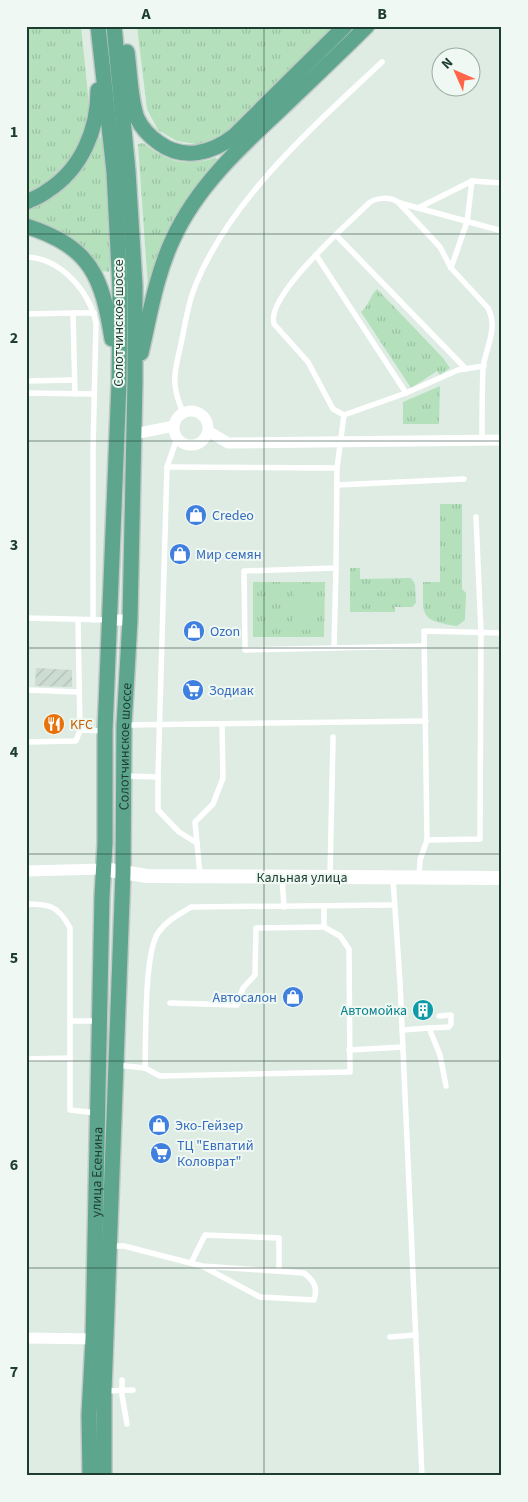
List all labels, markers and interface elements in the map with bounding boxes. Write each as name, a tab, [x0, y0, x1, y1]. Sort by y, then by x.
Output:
text: A	[140, 3, 151, 25]
text: B	[377, 3, 387, 25]
north arrow	[430, 48, 480, 98]
text: N	[437, 53, 458, 74]
text: 1	[10, 121, 18, 143]
street label: Солотчинское шоссе	[109, 259, 129, 387]
text: 2	[10, 327, 18, 349]
shop icon: Credeo	[184, 503, 208, 527]
place label: Credeo	[212, 506, 254, 526]
text: 3	[10, 534, 18, 556]
shop icon: Мир семян	[168, 542, 192, 566]
place label: Мир семян	[196, 545, 262, 565]
shop icon: Ozon	[182, 619, 206, 643]
place label: Ozon	[210, 622, 240, 642]
supermarket icon: Зодиак	[181, 678, 205, 702]
place label: Зодиак	[209, 681, 254, 701]
street label: Солотчинское шоссе	[114, 682, 137, 810]
restaurant icon: KFC	[42, 712, 66, 736]
place label: KFC	[70, 715, 93, 735]
text: 4	[10, 741, 19, 763]
street label: Кальная улица	[256, 868, 348, 888]
text: 5	[10, 947, 18, 969]
shop icon: Автосалон	[281, 985, 305, 1009]
place label: Автосалон	[213, 988, 277, 1008]
building icon: Автомойка	[411, 998, 435, 1022]
place label: Автомойка	[341, 1001, 407, 1021]
shop icon: Эко-Гейзер	[147, 1113, 171, 1137]
place label: Эко-Гейзер	[175, 1116, 243, 1136]
street label: улица Есенина	[86, 1127, 108, 1218]
place label: ТЦ "Евпатий Коловрат"	[177, 1136, 254, 1172]
supermarket icon: ТЦ "Евпатий Коловрат"	[149, 1141, 173, 1165]
text: 6	[10, 1154, 18, 1176]
text: 7	[10, 1361, 18, 1383]

